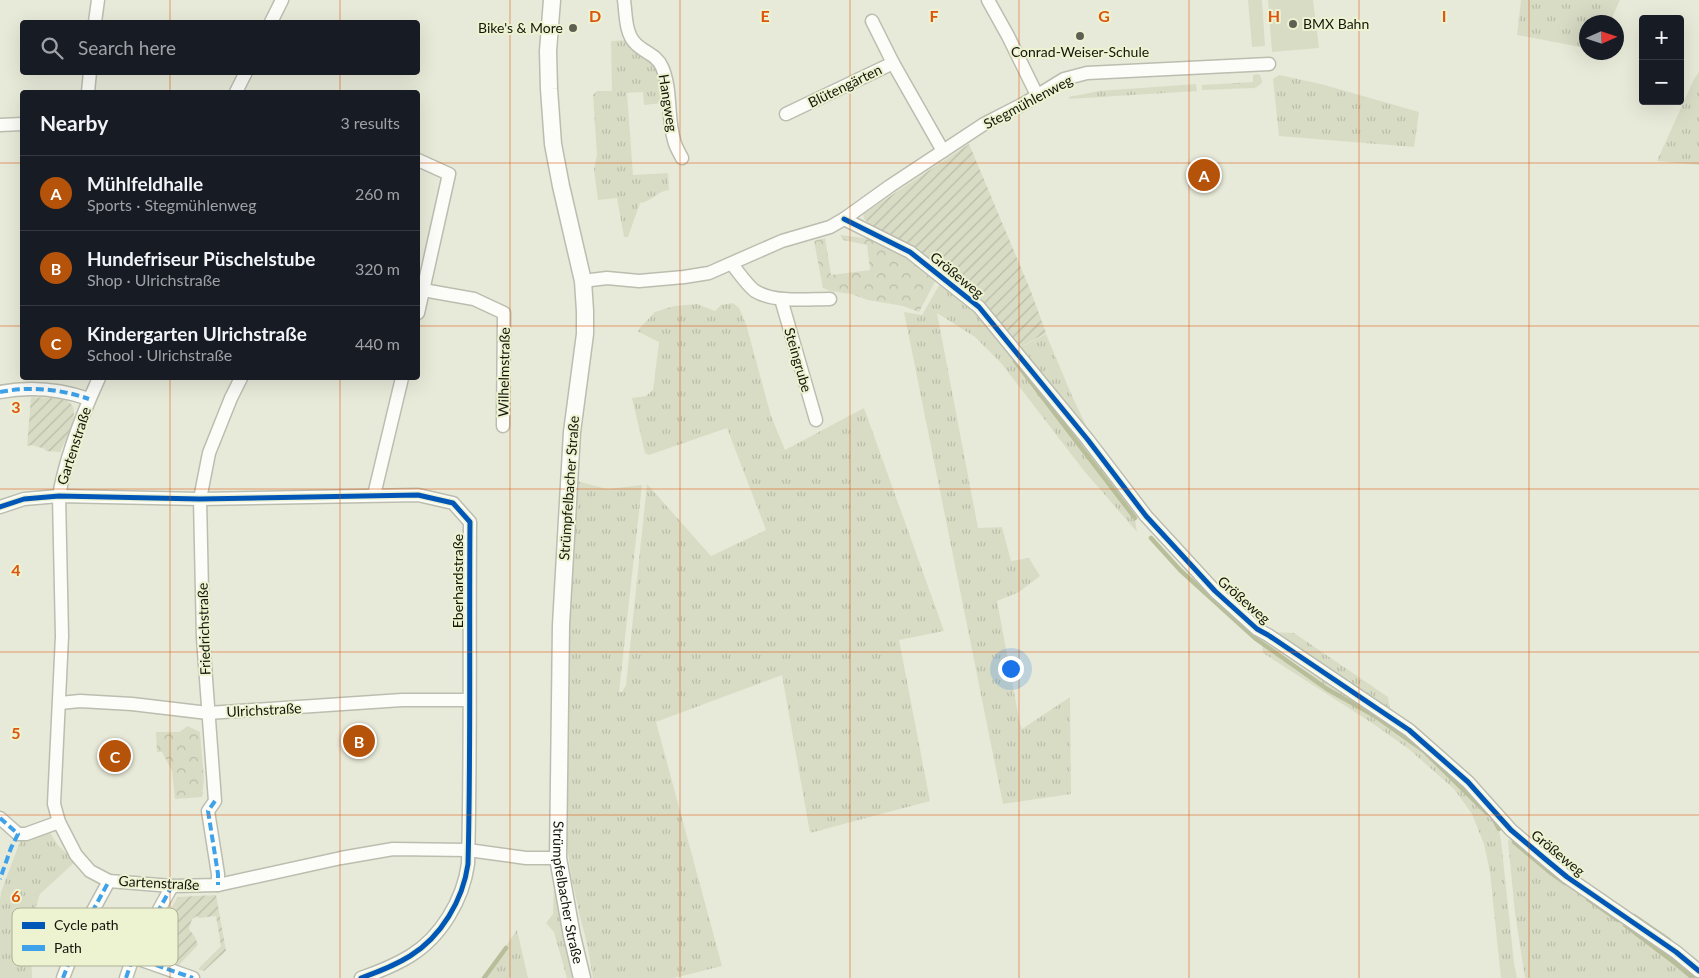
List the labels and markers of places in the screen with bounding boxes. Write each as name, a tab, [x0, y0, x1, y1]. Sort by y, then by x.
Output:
place label: BMX Bahn	[1303, 15, 1369, 32]
marker: BMX Bahn	[1287, 18, 1299, 30]
place label: Bike's & More	[478, 19, 563, 36]
marker: Bike's & More	[567, 22, 579, 34]
marker: Conrad-Weiser-Schule	[1074, 30, 1086, 42]
place label: Conrad-Weiser-Schule	[1011, 43, 1149, 60]
pin: A	[1188, 156, 1220, 194]
pin: B	[343, 722, 375, 760]
pin: C	[99, 737, 131, 775]

